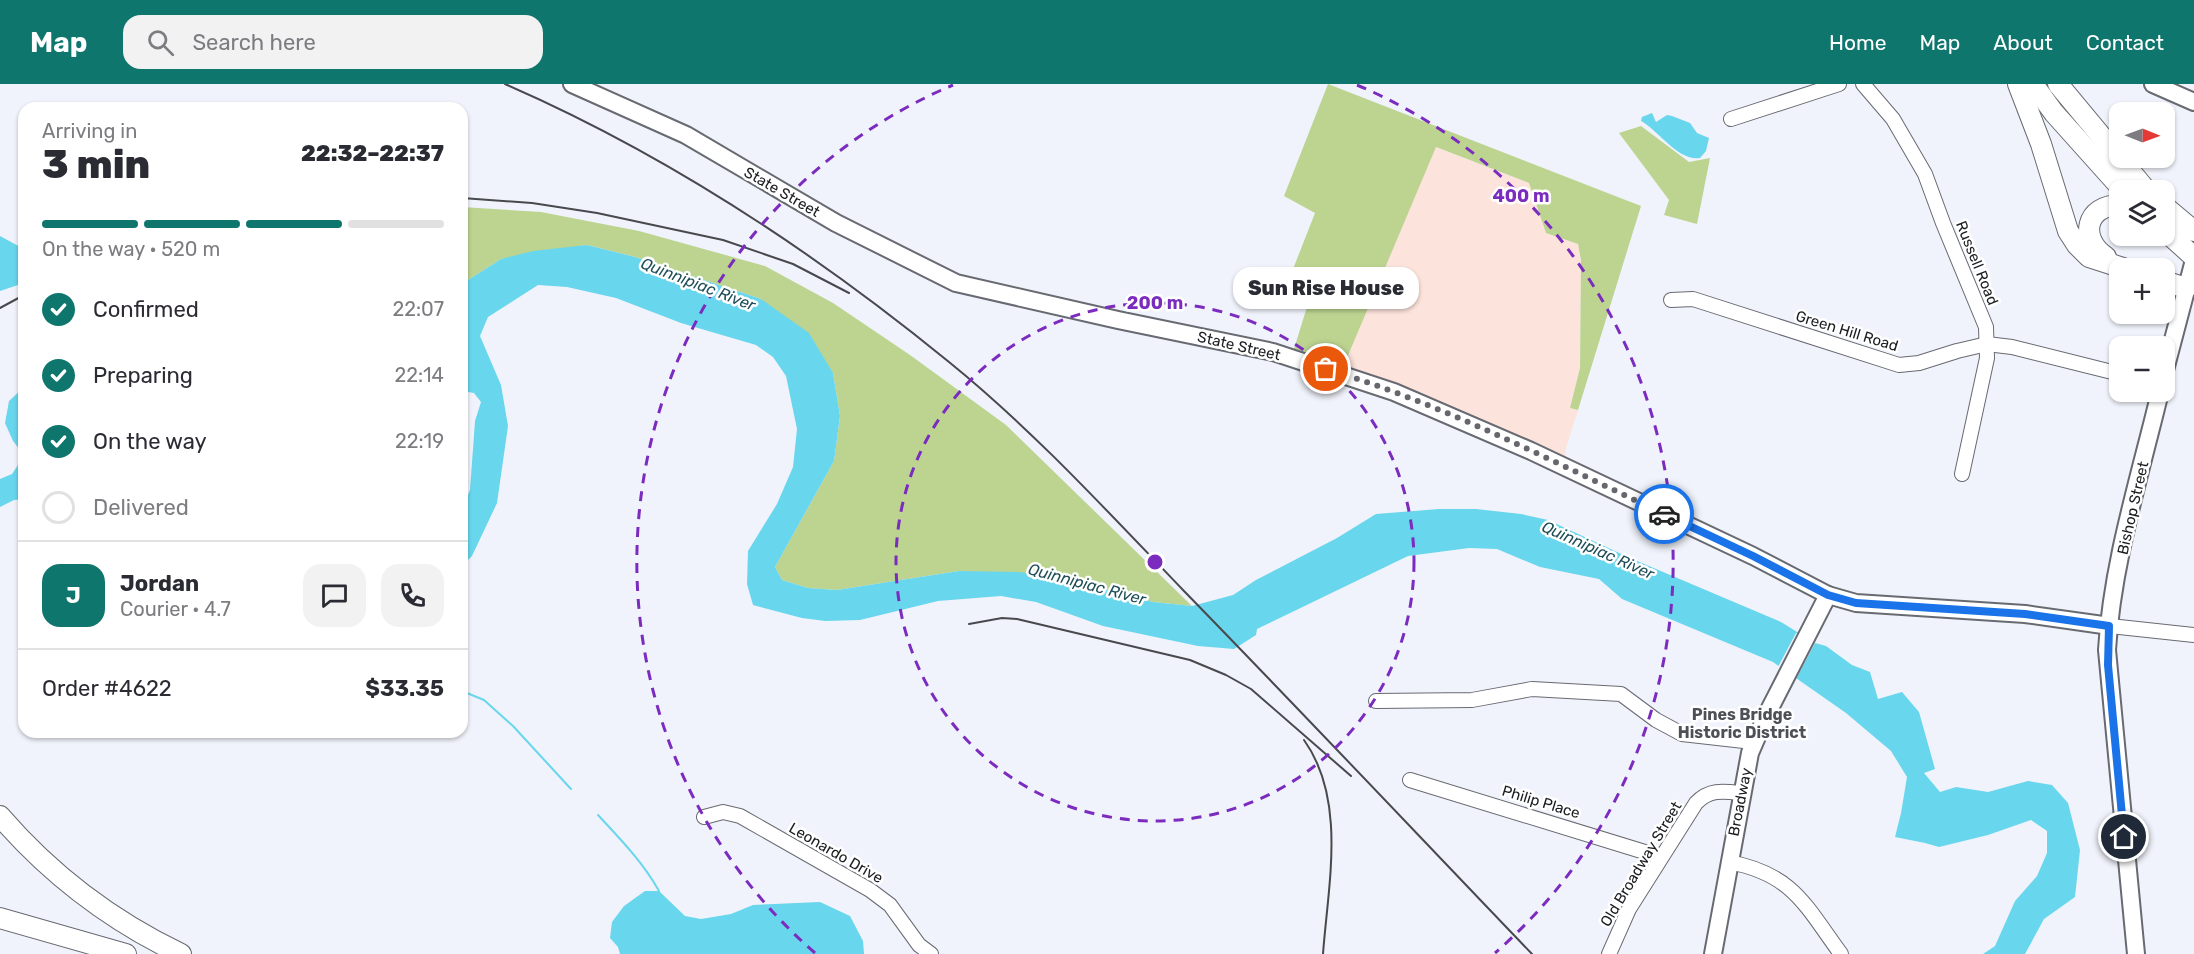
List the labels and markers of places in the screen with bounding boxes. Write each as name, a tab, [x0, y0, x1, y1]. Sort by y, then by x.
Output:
callout: Sun Rise House	[1233, 267, 1419, 309]
pin	[1300, 343, 1351, 394]
centre of rings	[1145, 552, 1165, 572]
pin	[2098, 811, 2149, 862]

